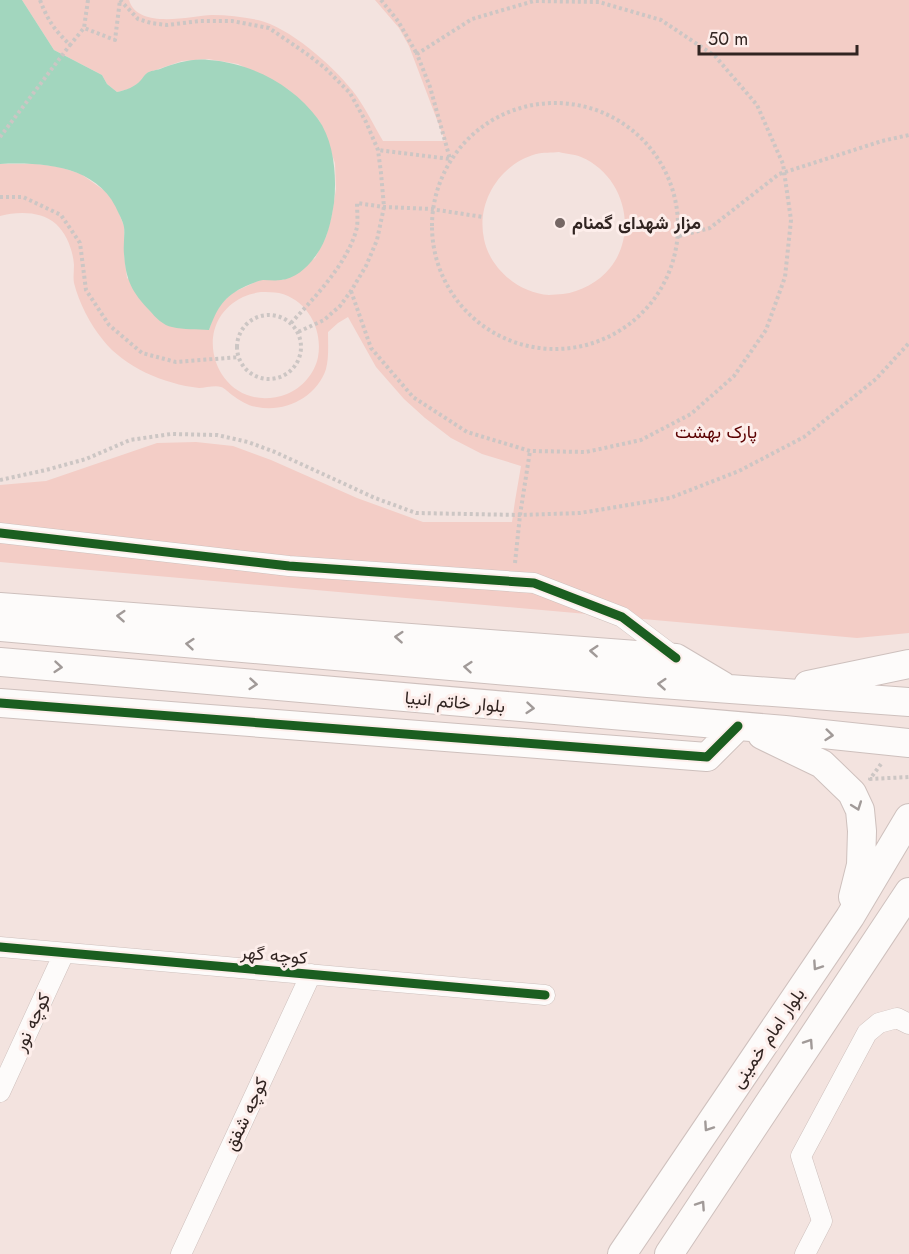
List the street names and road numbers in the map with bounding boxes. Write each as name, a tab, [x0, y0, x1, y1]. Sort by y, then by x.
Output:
street label: بلوار خاتم انبیا	[404, 685, 506, 719]
street label: کوچه گهر	[239, 939, 308, 971]
street label: بلوار امام خمینی	[725, 983, 811, 1093]
street label: کوچه نور	[7, 988, 57, 1057]
street label: کوچه شفق	[218, 1073, 274, 1155]

